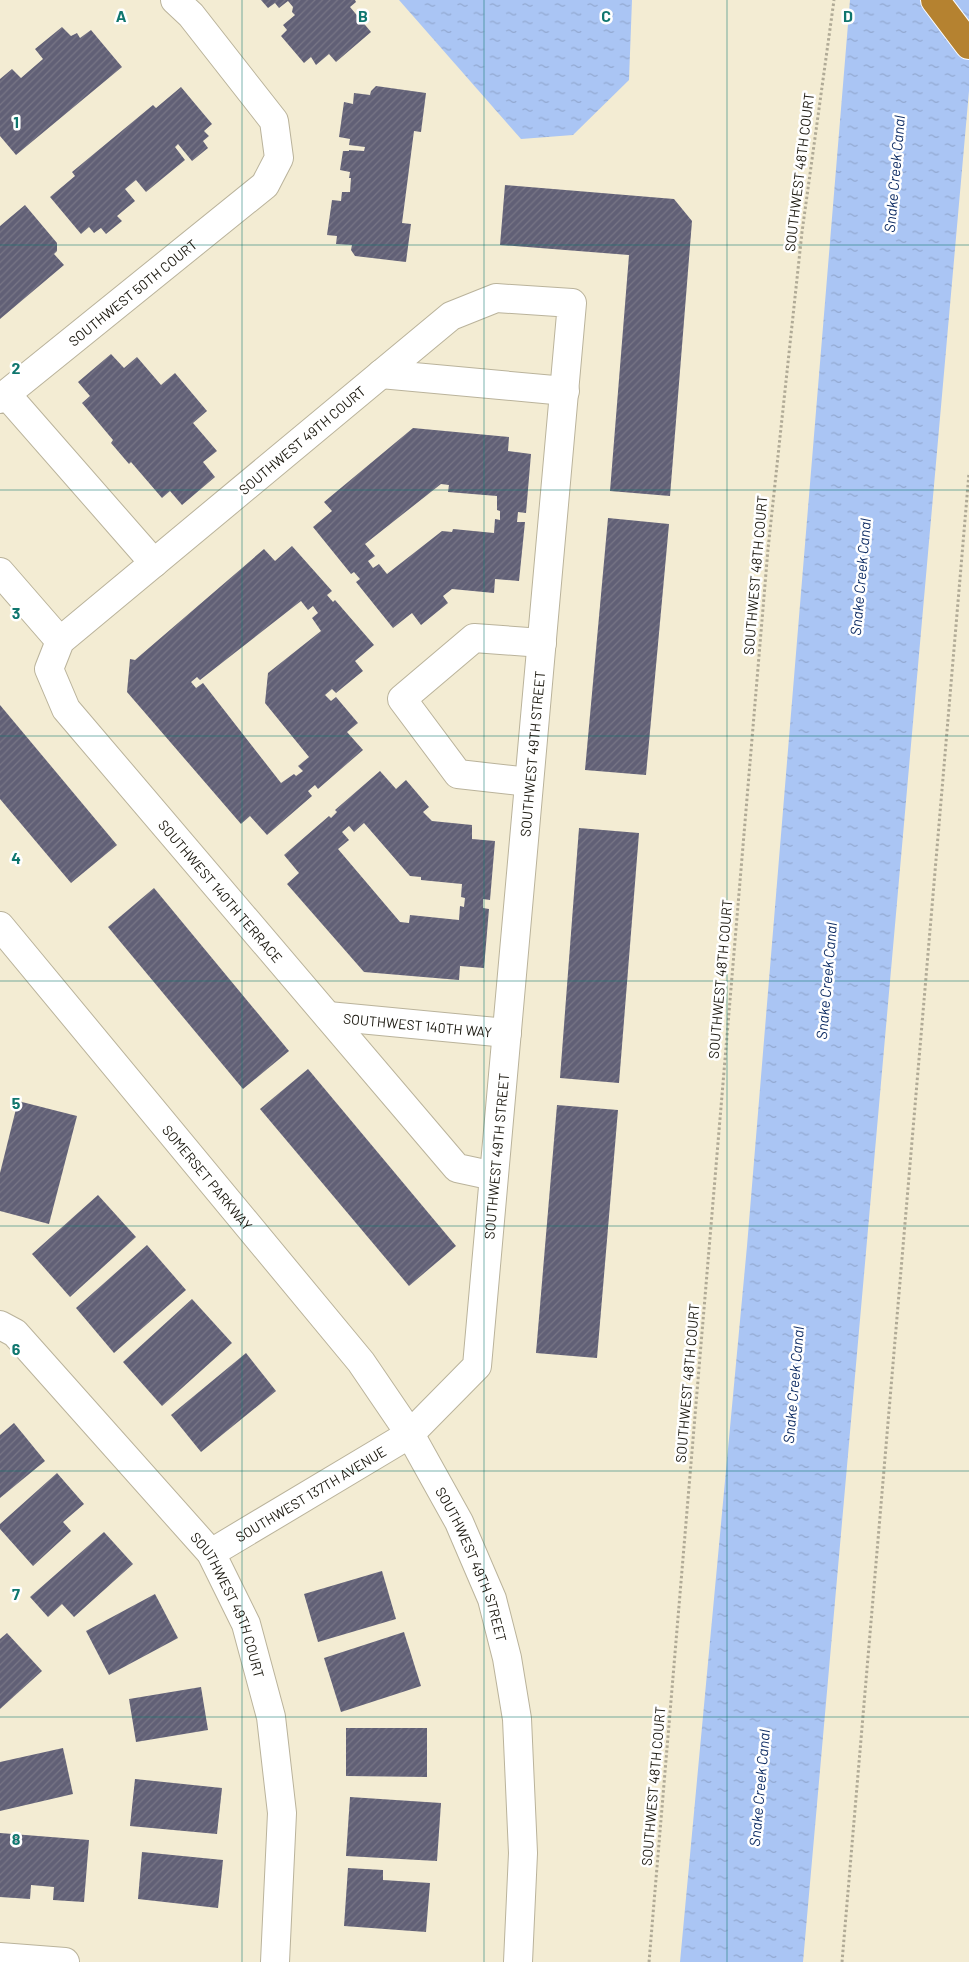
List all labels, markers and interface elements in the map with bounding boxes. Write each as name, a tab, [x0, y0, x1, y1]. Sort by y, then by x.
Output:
text: A	[116, 6, 127, 25]
text: B	[358, 6, 368, 25]
text: C	[601, 6, 611, 25]
text: D	[843, 6, 853, 25]
street label: SOUTHWEST 48TH COURT	[781, 92, 817, 252]
text: 1	[13, 112, 19, 131]
water label: Snake Creek Canal	[880, 114, 908, 233]
street label: SOUTHWEST 50TH COURT	[65, 235, 200, 349]
text: 2	[12, 358, 21, 377]
street label: SOUTHWEST 49TH COURT	[235, 382, 369, 498]
street label: SOUTHWEST 48TH COURT	[740, 495, 770, 655]
water label: Snake Creek Canal	[846, 517, 874, 636]
text: 3	[12, 603, 20, 622]
street label: SOUTHWEST 49TH STREET	[516, 670, 548, 838]
street label: SOUTHWEST 140TH TERRACE	[155, 816, 286, 966]
text: 4	[11, 848, 21, 867]
street label: SOUTHWEST 48TH COURT	[705, 899, 735, 1059]
water label: Snake Creek Canal	[812, 921, 840, 1040]
street label: SOUTHWEST 140TH WAY	[342, 1009, 493, 1040]
street label: SOUTHWEST 49TH STREET	[480, 1072, 512, 1240]
text: 5	[12, 1093, 21, 1112]
street label: SOMERSET PARKWAY	[159, 1121, 256, 1233]
street label: SOUTHWEST 48TH COURT	[672, 1303, 702, 1463]
water label: Snake Creek Canal	[779, 1325, 807, 1444]
text: 6	[12, 1339, 21, 1358]
street label: SOUTHWEST 137TH AVENUE	[232, 1442, 389, 1545]
street label: SOUTHWEST 49TH STREET	[432, 1484, 511, 1643]
street label: SOUTHWEST 49TH COURT	[188, 1528, 269, 1680]
text: 7	[12, 1584, 20, 1603]
street label: SOUTHWEST 48TH COURT	[638, 1706, 668, 1866]
water label: Snake Creek Canal	[745, 1728, 773, 1847]
text: 8	[12, 1829, 21, 1848]

